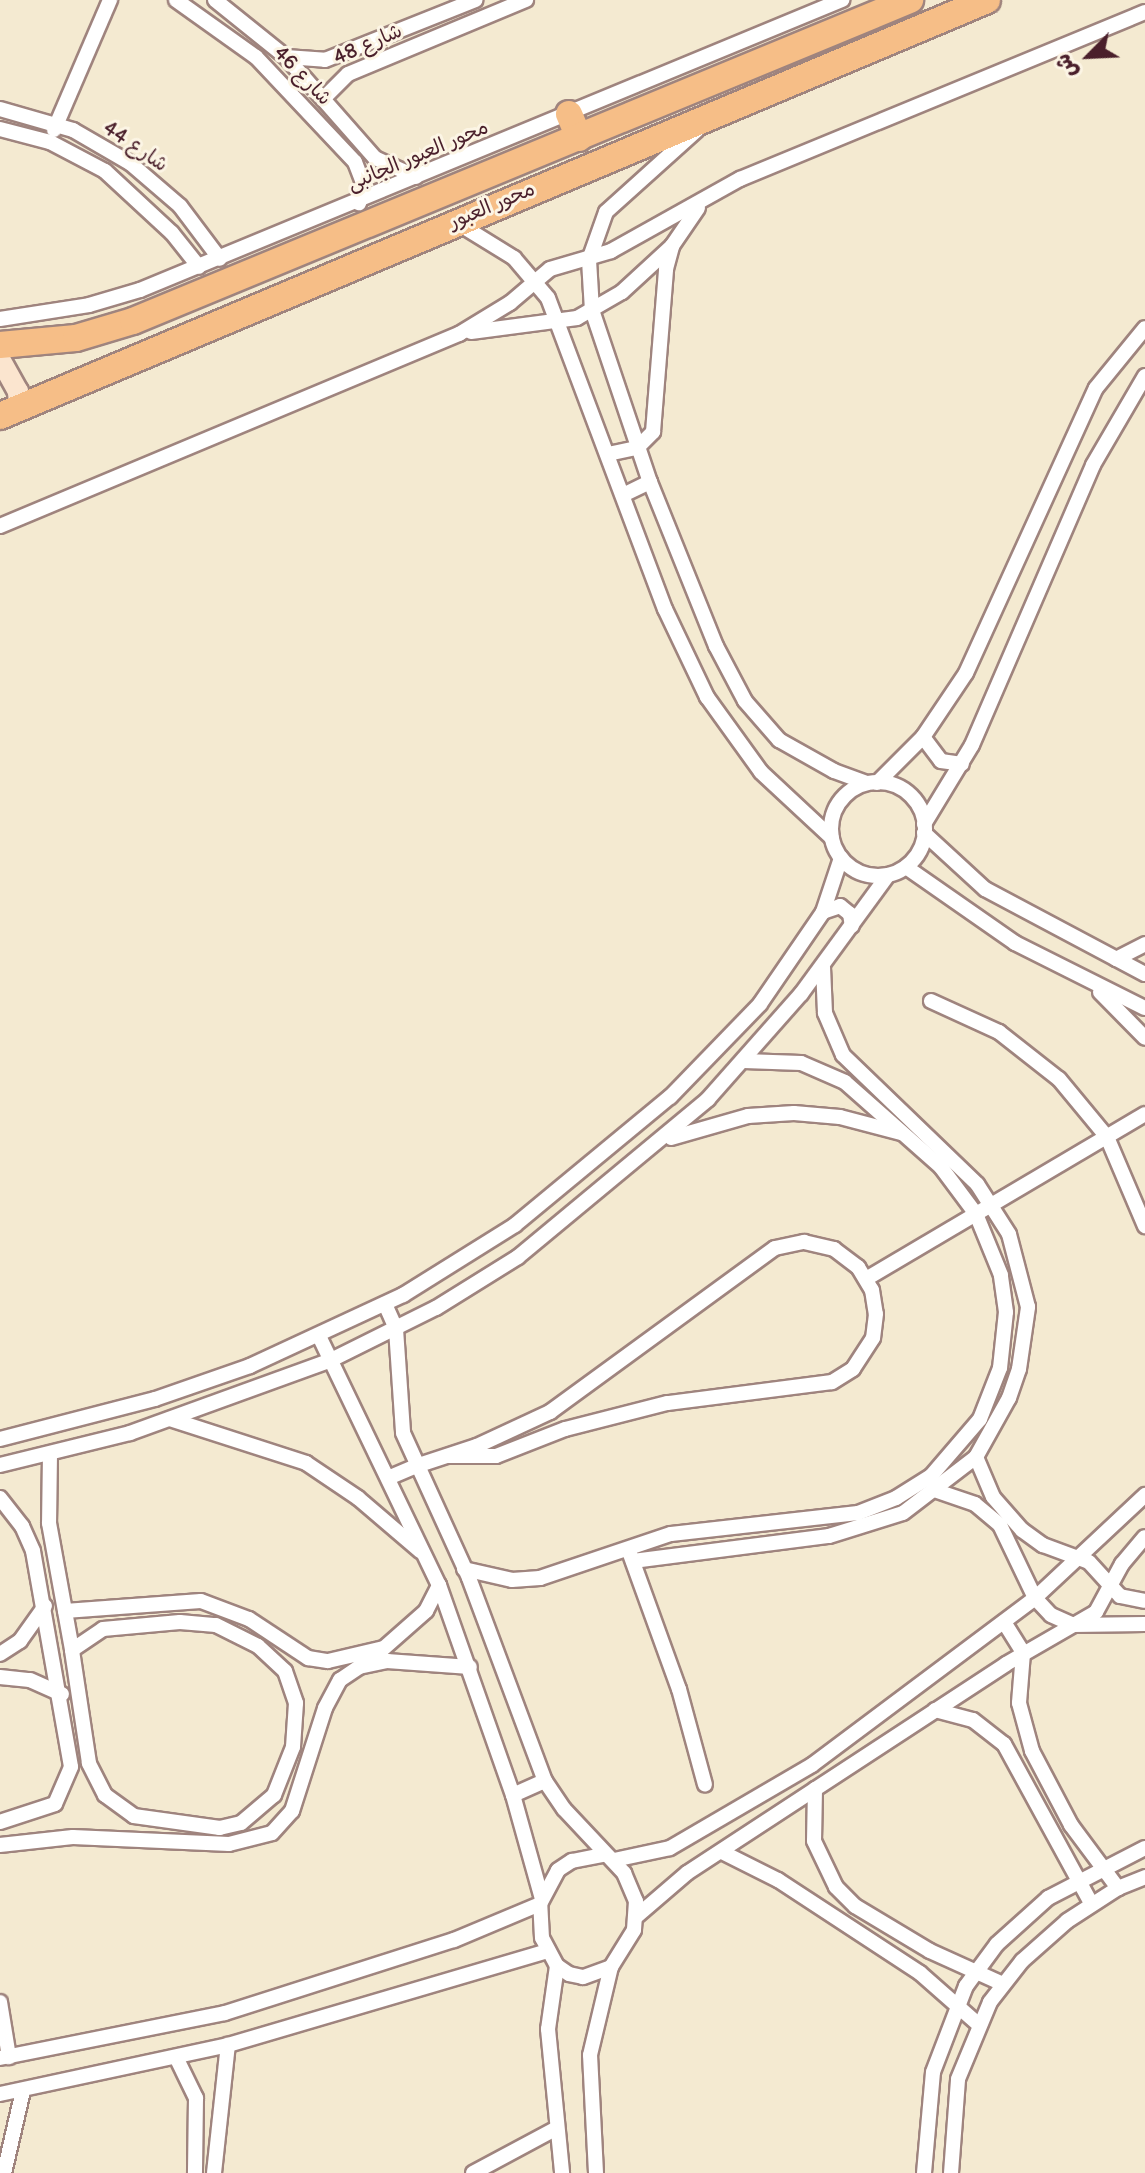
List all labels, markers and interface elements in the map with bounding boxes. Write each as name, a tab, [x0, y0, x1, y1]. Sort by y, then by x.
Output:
north arrow	[1049, 16, 1129, 96]
street label: شارع 48	[330, 19, 406, 71]
street label: شارع 46	[268, 41, 336, 111]
text: ش	[1049, 49, 1084, 83]
street label: محور العبور الجانبى	[344, 115, 492, 197]
street label: شارع 44	[98, 117, 172, 177]
street label: محور العبور	[445, 177, 539, 235]

